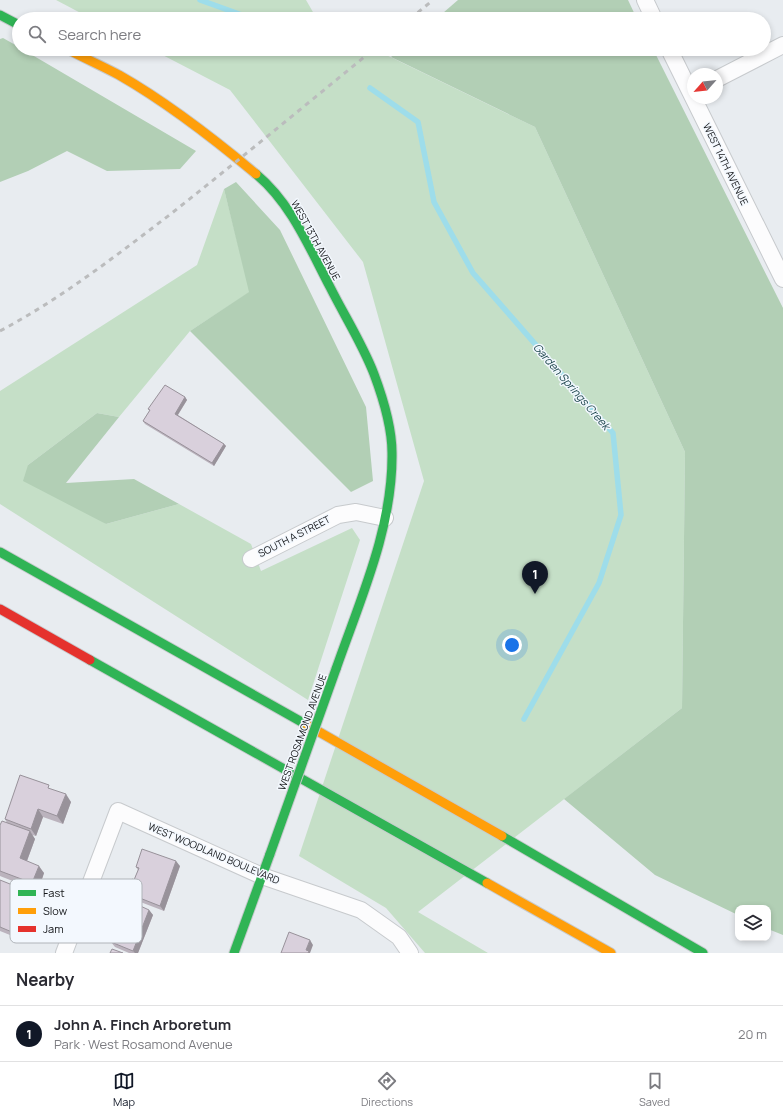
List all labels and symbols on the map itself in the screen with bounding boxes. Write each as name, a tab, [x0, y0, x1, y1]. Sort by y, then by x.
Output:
north arrow	[687, 68, 723, 104]
street label: WEST 14TH AVENUE	[700, 121, 752, 208]
street label: WEST 13TH AVENUE	[288, 197, 344, 283]
water label: Garden Springs Creek	[530, 340, 615, 434]
street label: SOUTH A STREET	[255, 512, 333, 560]
pin: 1	[522, 561, 548, 594]
your location	[502, 635, 522, 655]
street label: WEST ROSAMOND AVENUE	[274, 672, 330, 792]
street label: WEST WOODLAND BOULEVARD	[146, 819, 282, 887]
legend	[10, 879, 142, 943]
text: Fast	[43, 885, 65, 900]
text: Slow	[43, 903, 68, 918]
text: Jam	[43, 921, 64, 936]

